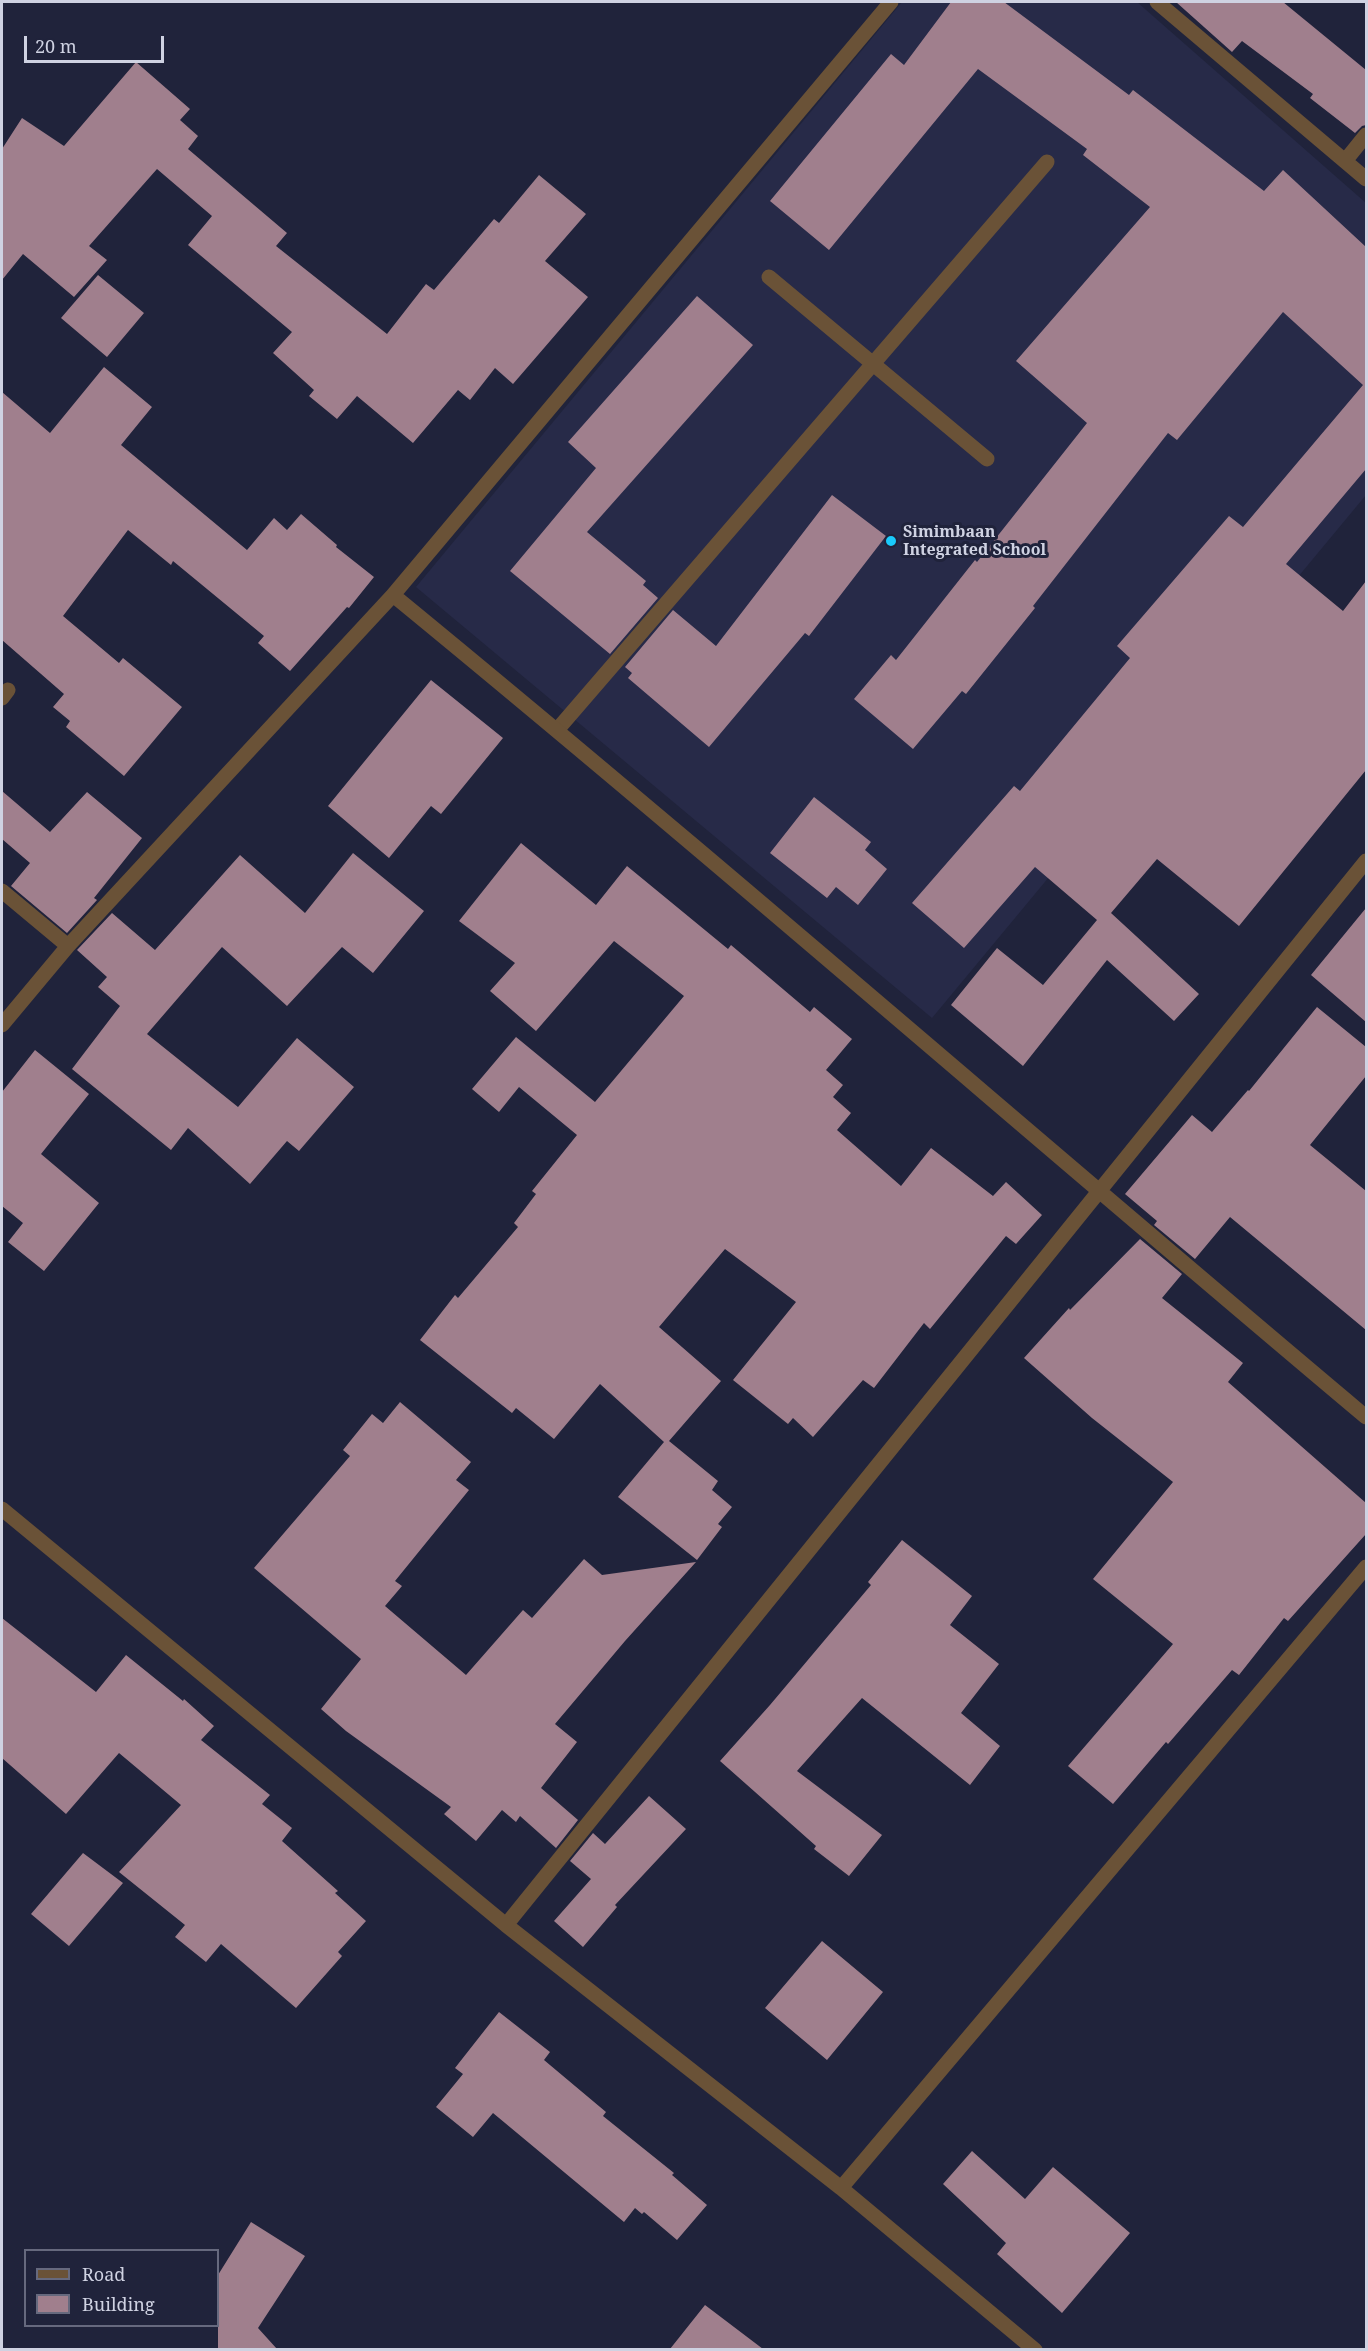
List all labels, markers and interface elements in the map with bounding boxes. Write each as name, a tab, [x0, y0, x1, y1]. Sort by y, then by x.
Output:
scale bar	[27, 24, 166, 62]
text: 20 m	[35, 34, 77, 58]
place label: Simimbaan Integrated School	[903, 522, 1046, 560]
marker: Simimbaan Integrated School	[884, 534, 898, 548]
legend	[24, 2249, 219, 2327]
text: Road	[82, 2262, 125, 2286]
text: Building	[82, 2292, 155, 2316]

